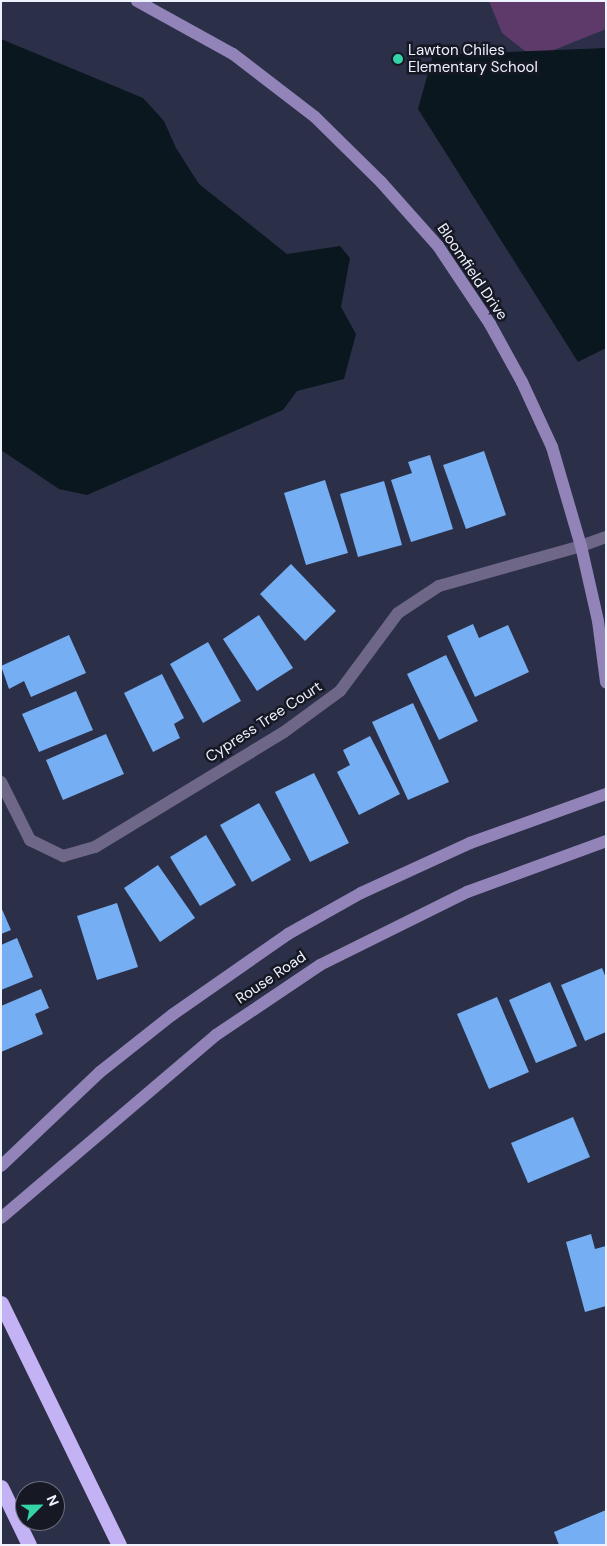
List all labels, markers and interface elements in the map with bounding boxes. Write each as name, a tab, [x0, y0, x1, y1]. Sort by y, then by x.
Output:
place label: Lawton Chiles Elementary School	[408, 41, 538, 76]
marker: Lawton Chiles Elementary School	[392, 53, 404, 65]
street label: Bloomfield Drive	[433, 220, 511, 324]
street label: Cypress Tree Court	[203, 678, 325, 766]
street label: Rouse Road	[232, 948, 310, 1008]
north arrow	[15, 1481, 65, 1531]
text: N	[43, 1492, 63, 1509]

